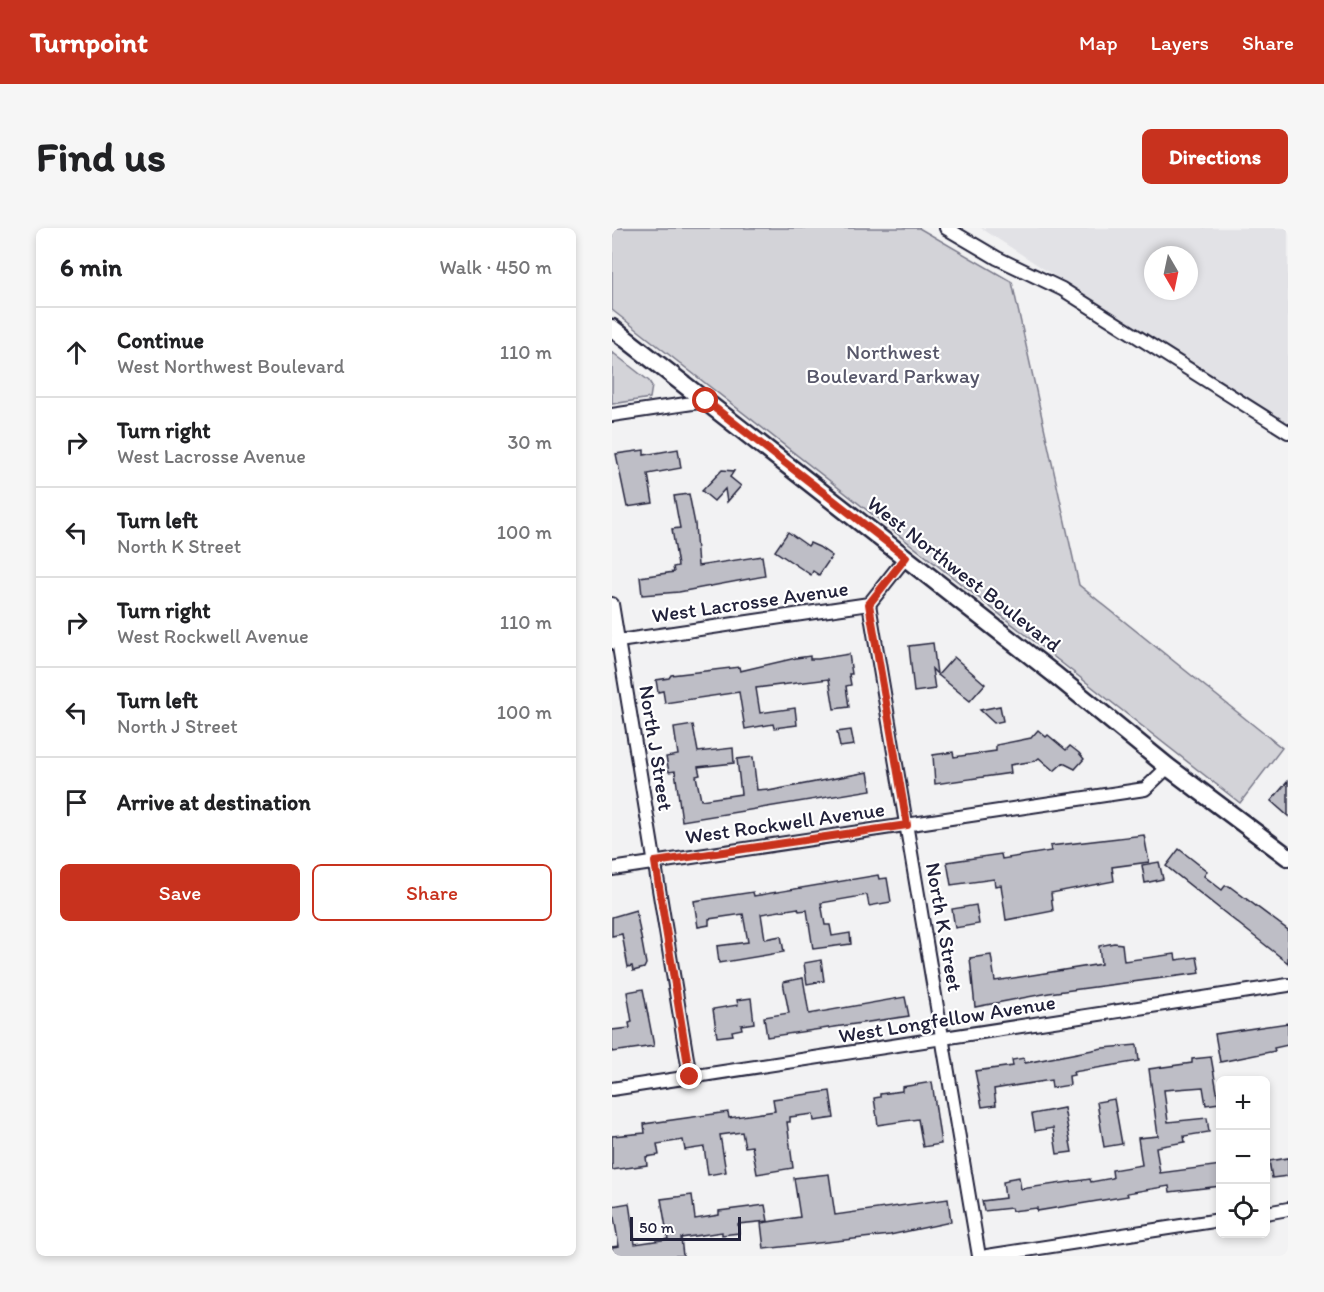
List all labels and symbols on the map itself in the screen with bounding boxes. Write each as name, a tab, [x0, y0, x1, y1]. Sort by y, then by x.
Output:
north arrow	[1144, 246, 1198, 300]
park label: Northwest Boulevard Parkway	[806, 339, 980, 388]
route start	[692, 387, 718, 413]
street label: West Northwest Boulevard	[862, 490, 1067, 657]
street label: West Lacrosse Avenue	[650, 575, 850, 628]
street label: North J Street	[634, 683, 679, 813]
street label: West Rockwell Avenue	[684, 796, 886, 849]
street label: North K Street	[921, 861, 968, 993]
street label: West Longfellow Avenue	[837, 989, 1057, 1048]
route end	[676, 1063, 702, 1089]
scale bar	[630, 1214, 741, 1242]

